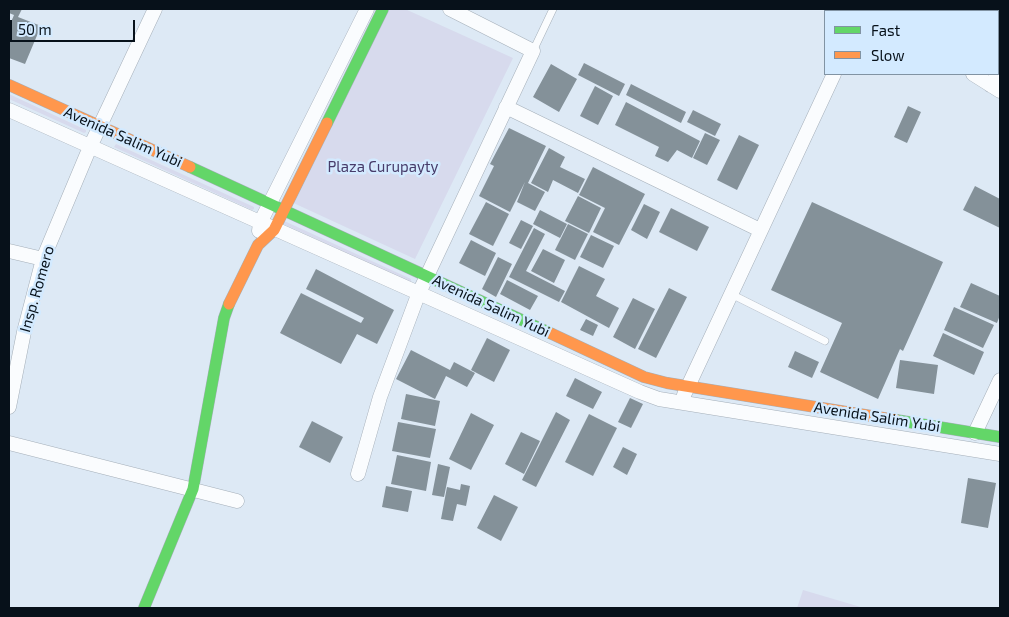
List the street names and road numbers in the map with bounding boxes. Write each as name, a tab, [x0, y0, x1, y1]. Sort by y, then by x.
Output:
street label: Avenida Salim Yubi	[61, 103, 185, 171]
street label: Insp. Romero	[16, 244, 58, 334]
street label: Avenida Salim Yubi	[429, 271, 553, 341]
street label: Avenida Salim Yubi	[813, 398, 941, 436]

